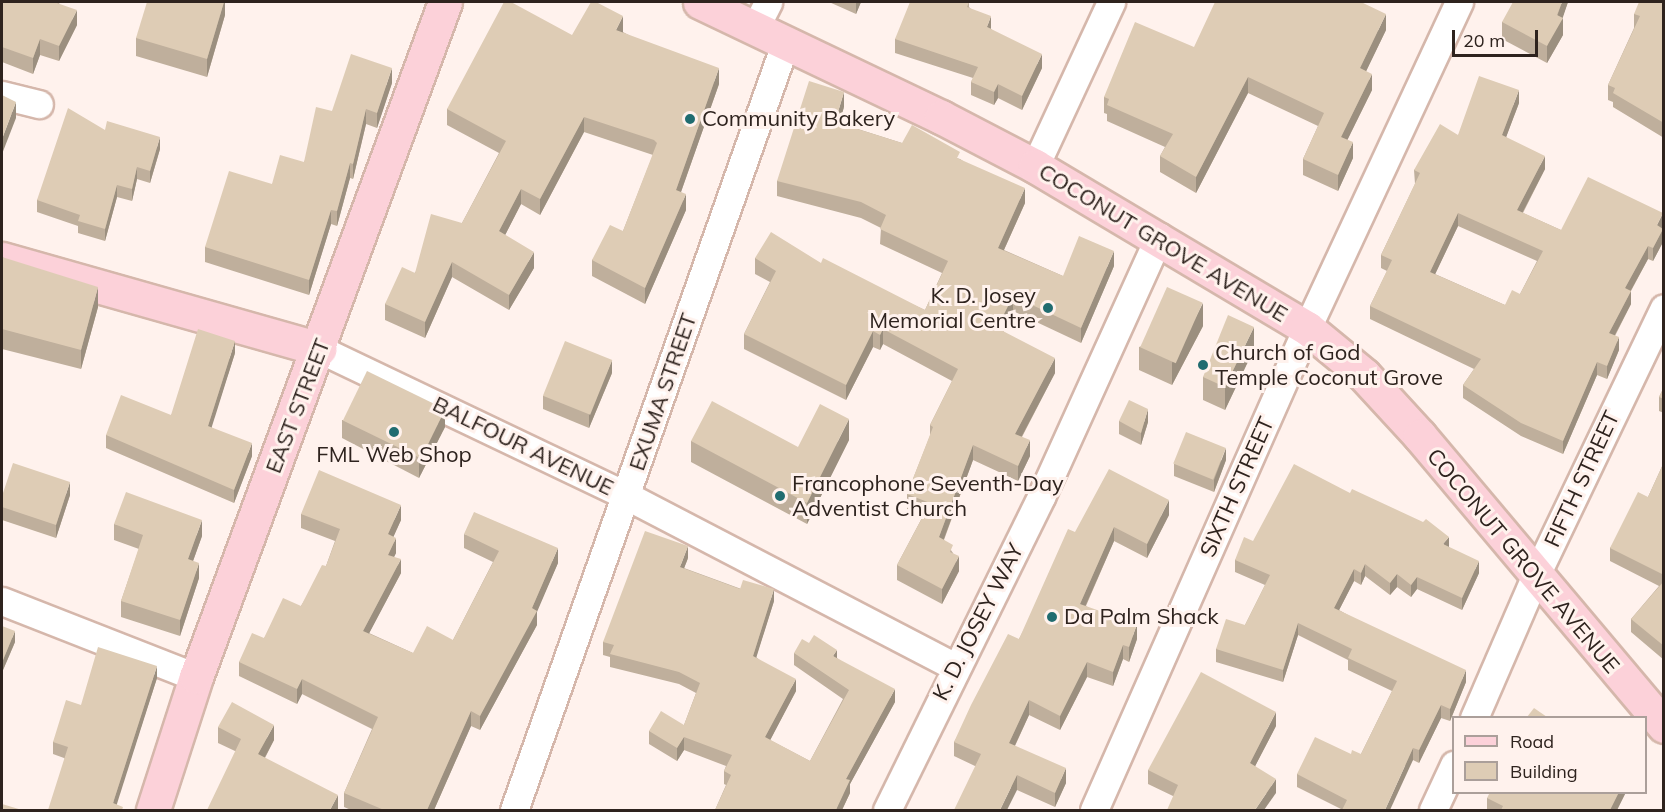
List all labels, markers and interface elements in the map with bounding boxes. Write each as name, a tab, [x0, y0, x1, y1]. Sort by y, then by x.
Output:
scale bar	[1455, 18, 1540, 56]
text: 20 m	[1463, 29, 1505, 52]
place label: Community Bakery	[702, 106, 895, 132]
marker: Community Bakery	[683, 112, 697, 126]
street label: COCONUT GROVE AVENUE	[1034, 158, 1292, 328]
place label: K. D. Josey Memorial Centre	[869, 282, 1036, 334]
marker: K. D. Josey Memorial Centre	[1041, 301, 1055, 315]
street label: EXUMA STREET	[624, 310, 702, 474]
street label: EAST STREET	[260, 335, 336, 477]
place label: Church of God Temple Coconut Grove	[1215, 339, 1443, 390]
marker: Church of God Temple Coconut Grove	[1196, 358, 1210, 372]
street label: BALFOUR AVENUE	[428, 391, 618, 501]
street label: FIFTH STREET	[1539, 407, 1625, 551]
street label: SIXTH STREET	[1194, 413, 1280, 561]
marker: FML Web Shop	[387, 425, 401, 439]
place label: FML Web Shop	[316, 442, 472, 468]
street label: COCONUT GROVE AVENUE	[1421, 443, 1625, 679]
place label: Francophone Seventh-Day Adventist Church	[792, 470, 1064, 522]
marker: Francophone Seventh-Day Adventist Church	[773, 489, 787, 503]
street label: K. D. JOSEY WAY	[927, 539, 1029, 705]
place label: Da Palm Shack	[1064, 604, 1219, 630]
marker: Da Palm Shack	[1045, 610, 1059, 624]
legend	[1452, 716, 1647, 794]
text: Road	[1510, 730, 1554, 753]
text: Building	[1510, 760, 1578, 783]

